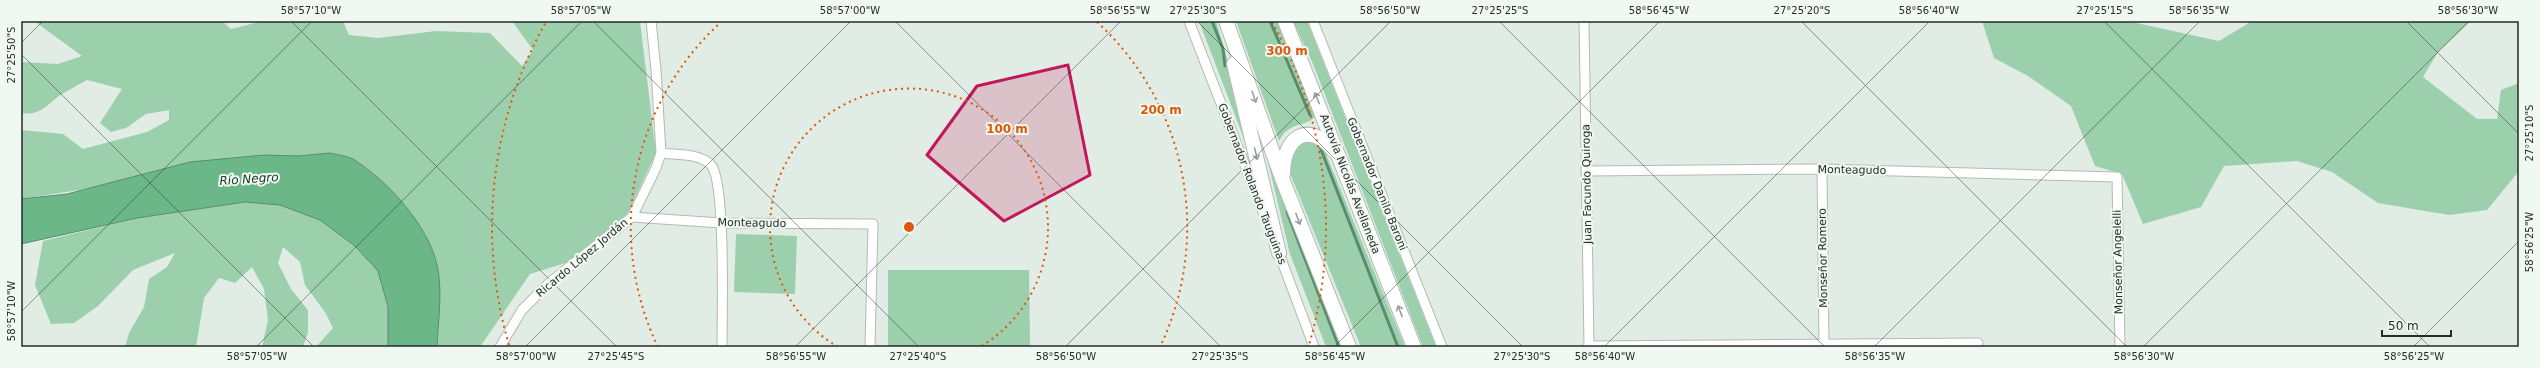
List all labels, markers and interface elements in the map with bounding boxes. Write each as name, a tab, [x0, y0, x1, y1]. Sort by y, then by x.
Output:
text: 58°57'10"W	[281, 5, 341, 16]
text: 58°57'05"W	[551, 5, 611, 16]
text: 58°57'00"W	[820, 5, 880, 16]
text: 58°56'55"W	[1090, 5, 1150, 16]
text: 27°25'30"S	[1170, 5, 1226, 16]
text: 58°56'50"W	[1360, 5, 1420, 16]
text: 27°25'25"S	[1472, 5, 1528, 16]
text: 58°56'45"W	[1629, 5, 1689, 16]
text: 27°25'20"S	[1774, 5, 1830, 16]
text: 58°56'40"W	[1899, 5, 1959, 16]
text: 27°25'15"S	[2077, 5, 2133, 16]
text: 58°56'35"W	[2169, 5, 2229, 16]
text: 58°56'30"W	[2438, 5, 2498, 16]
text: 27°25'50"S	[6, 27, 17, 83]
text: 300 m	[1266, 44, 1308, 58]
one-way arrow	[1251, 90, 1258, 103]
one-way arrow	[1312, 93, 1320, 105]
street label: Gobernador Rolando Tauguinas	[1215, 102, 1289, 267]
text: 200 m	[1140, 103, 1182, 117]
text: 27°25'10"S	[2524, 105, 2535, 161]
street label: Autovía Nicolás Avellaneda	[1317, 112, 1383, 256]
street label: Gobernador Danilo Baroni	[1344, 115, 1410, 253]
text: 100 m	[986, 122, 1028, 136]
street label: Juan Facundo Quiroga	[1579, 124, 1595, 245]
one-way arrow	[1252, 147, 1260, 160]
street label: Monteagudo	[1818, 163, 1887, 177]
water label: Río Negro	[219, 170, 279, 188]
street label: Monseñor Romero	[1816, 208, 1830, 308]
street label: Monseñor Angelelli	[2111, 210, 2125, 314]
text: 58°56'25"W	[2524, 212, 2535, 272]
one-way arrow	[1295, 213, 1303, 225]
street label: Ricardo López Jordán	[533, 216, 631, 300]
street label: Monteagudo	[718, 216, 787, 230]
centre of rings	[902, 220, 916, 234]
text: 58°57'10"W	[6, 281, 17, 341]
one-way arrow	[1395, 305, 1403, 317]
scale bar	[2382, 312, 2451, 338]
text: 50 m	[2388, 319, 2419, 333]
text: 58°57'05"W	[227, 351, 287, 362]
text: 58°57'00"W	[496, 351, 556, 362]
text: 27°25'45"S	[588, 351, 644, 362]
text: 58°56'55"W	[766, 351, 826, 362]
text: 27°25'40"S	[890, 351, 946, 362]
text: 58°56'50"W	[1036, 351, 1096, 362]
text: 27°25'35"S	[1192, 351, 1248, 362]
text: 58°56'45"W	[1305, 351, 1365, 362]
text: 27°25'30"S	[1494, 351, 1550, 362]
text: 58°56'40"W	[1575, 351, 1635, 362]
text: 58°56'35"W	[1845, 351, 1905, 362]
text: 58°56'30"W	[2114, 351, 2174, 362]
text: 58°56'25"W	[2384, 351, 2444, 362]

